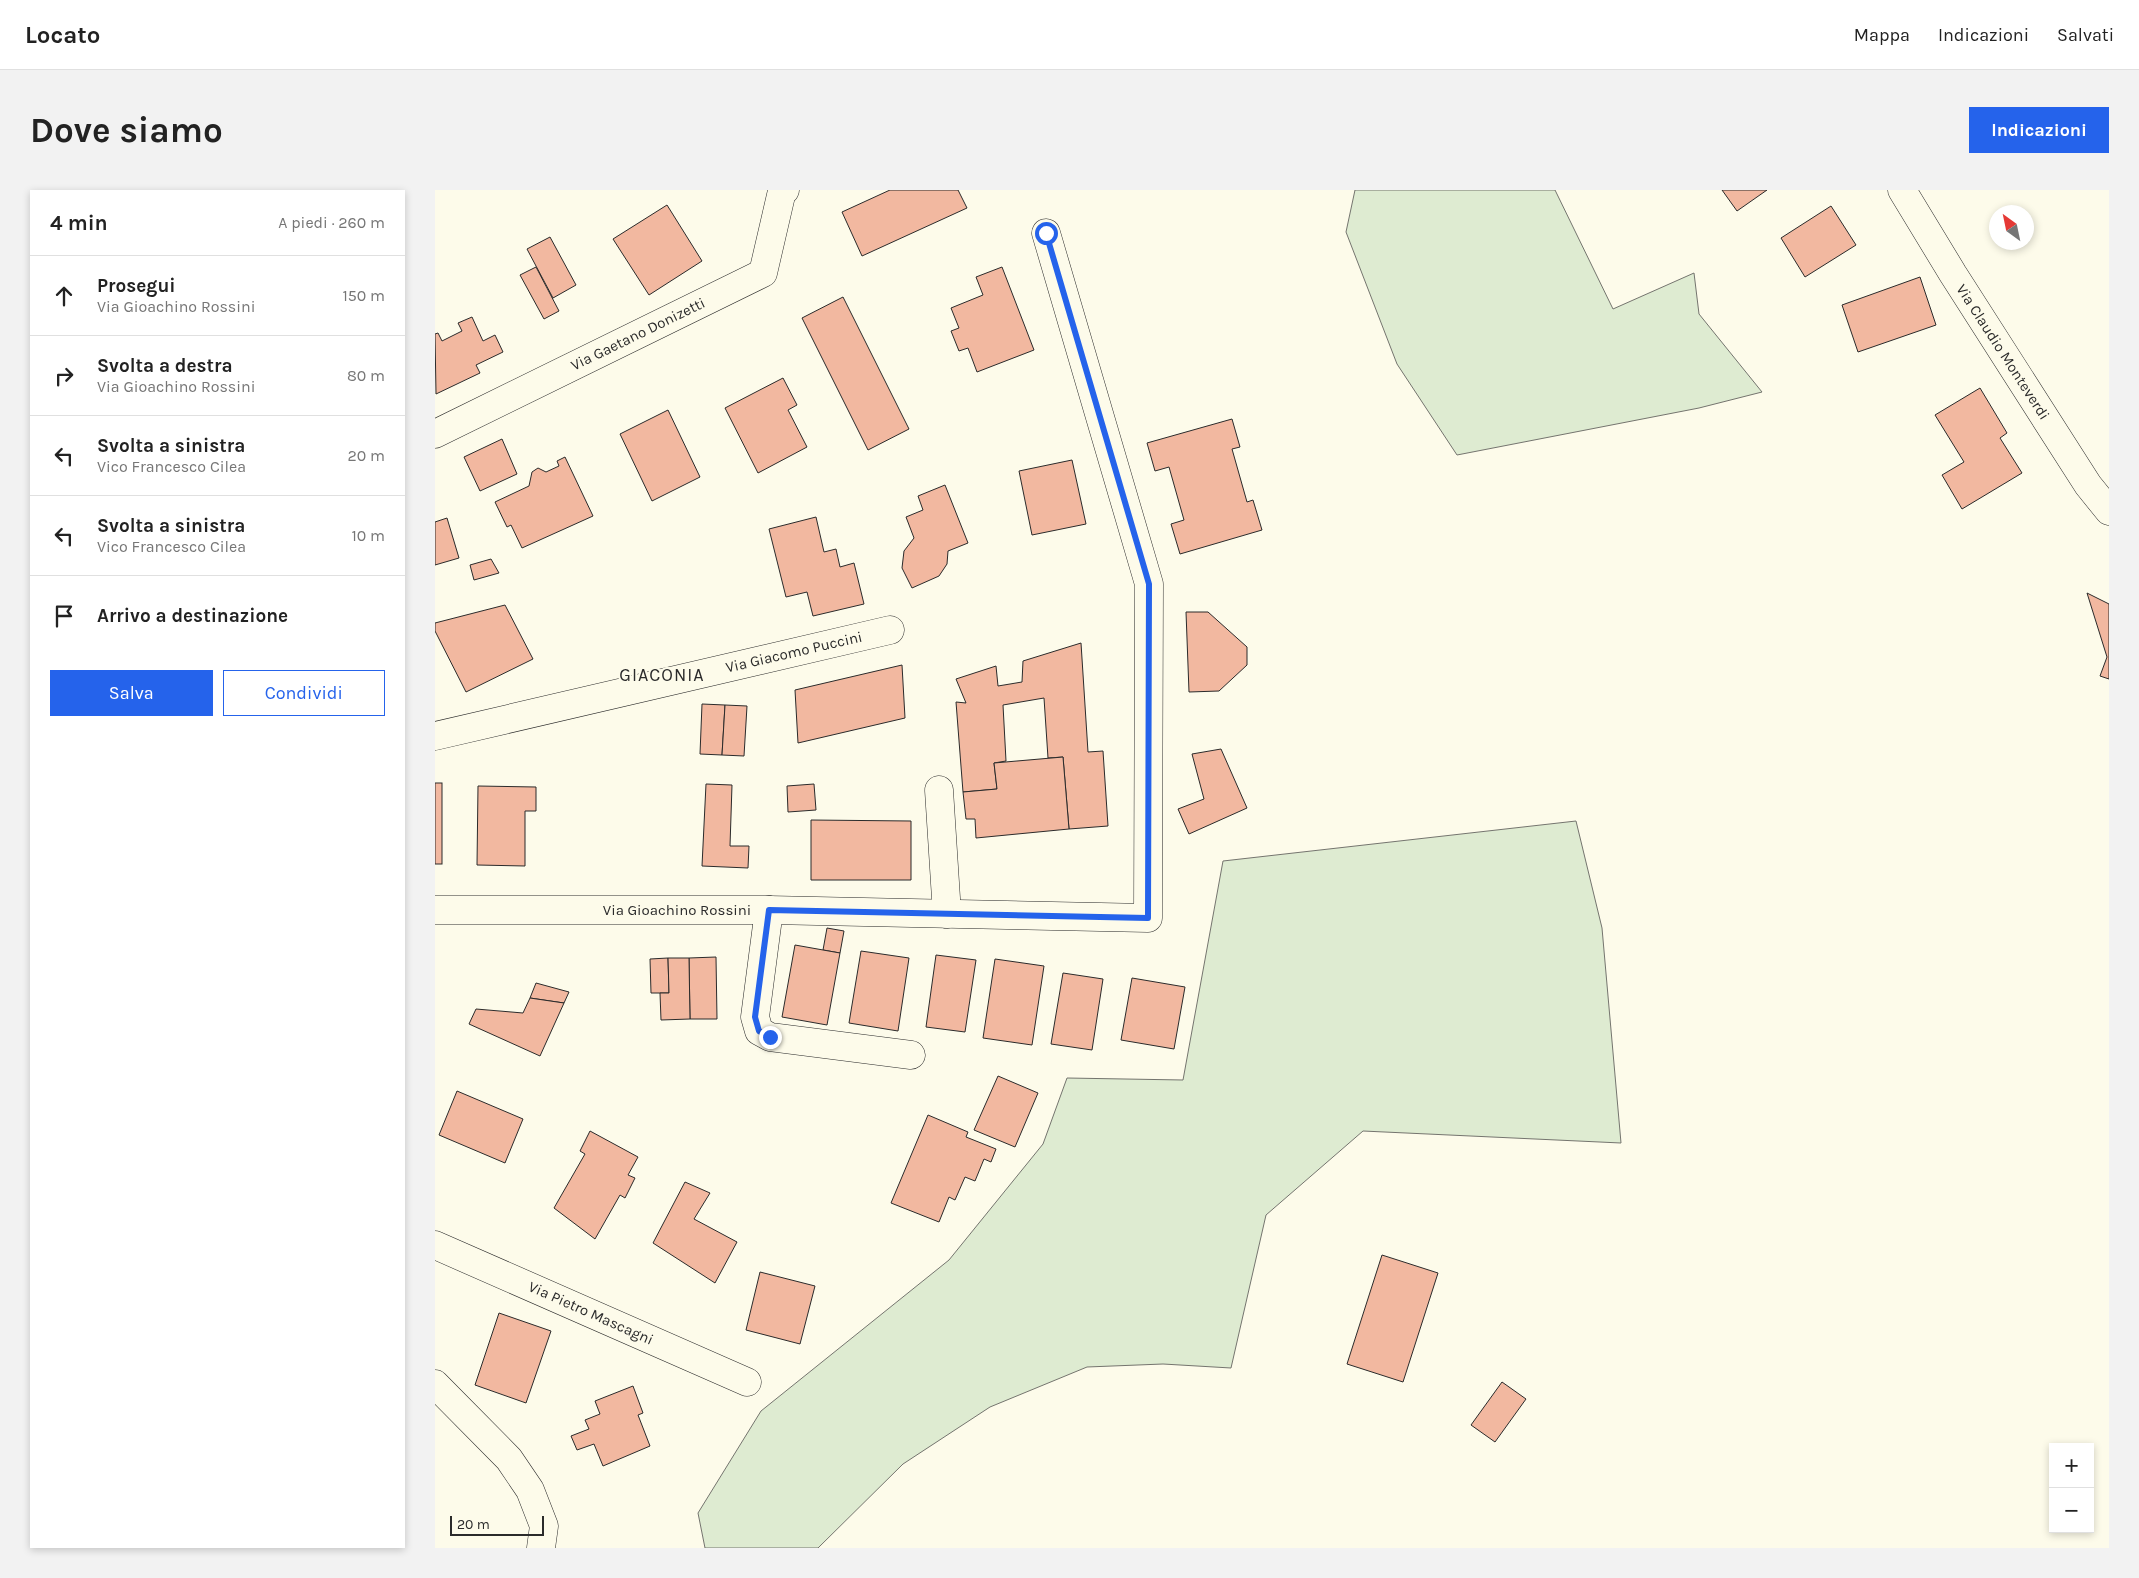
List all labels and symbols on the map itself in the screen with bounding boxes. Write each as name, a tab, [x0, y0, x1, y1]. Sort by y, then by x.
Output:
north arrow	[1989, 205, 2034, 250]
route start	[1035, 222, 1058, 245]
street label: Via Claudio Monteverdi	[1952, 281, 2054, 423]
street label: Via Gaetano Donizetti	[568, 294, 708, 374]
street label: Via Giacomo Puccini	[724, 628, 864, 676]
district label: GIACONIA	[619, 664, 705, 686]
street label: Via Gioachino Rossini	[603, 901, 751, 919]
route end	[759, 1026, 782, 1049]
street label: Via Pietro Mascagni	[526, 1277, 656, 1349]
scale bar	[450, 1513, 544, 1536]

